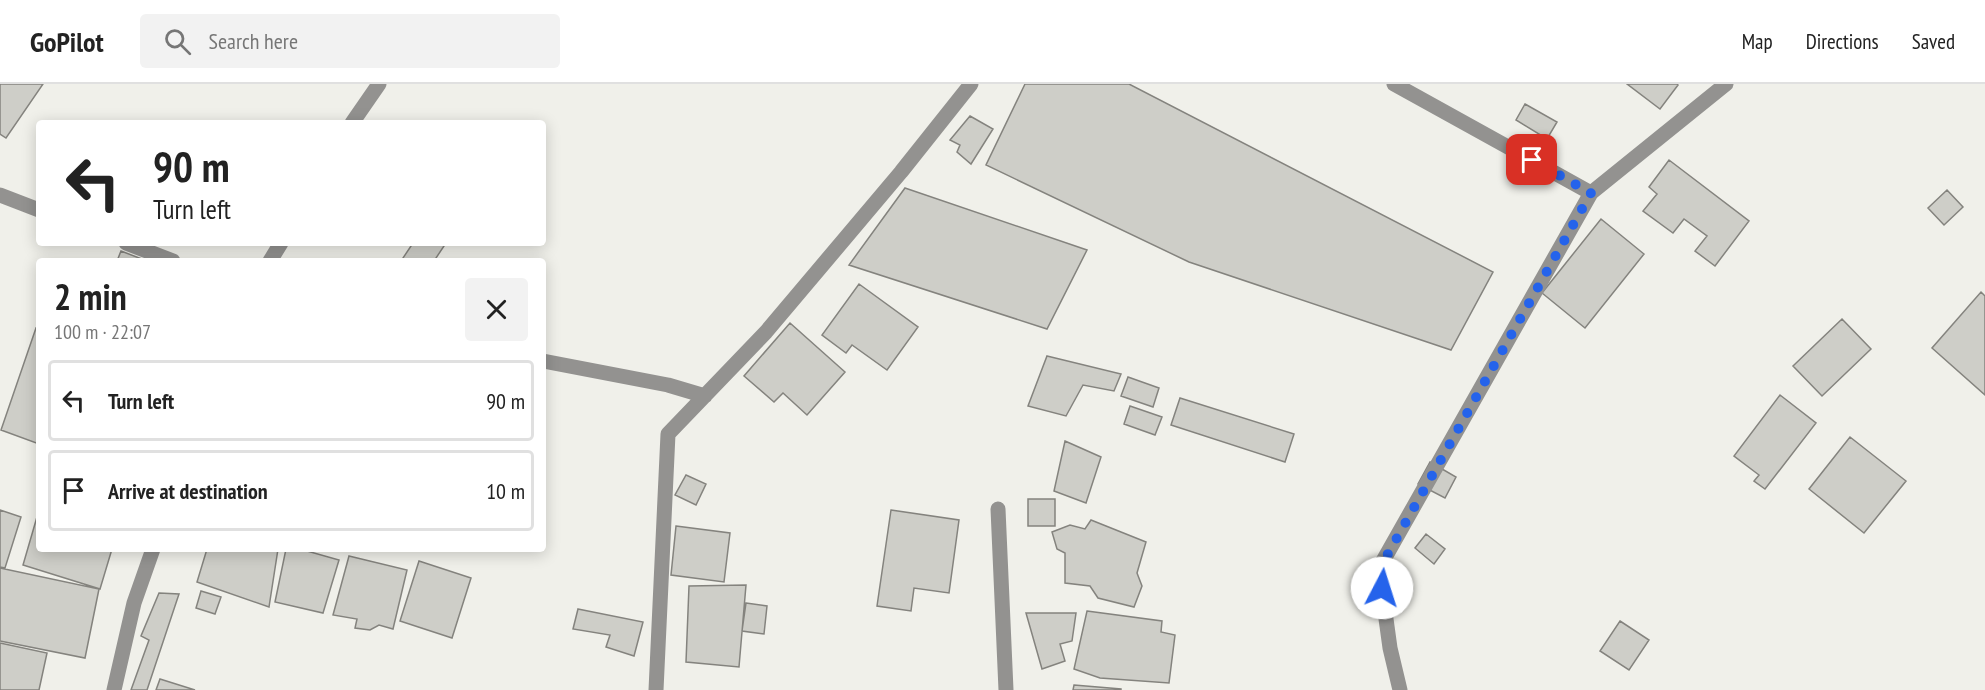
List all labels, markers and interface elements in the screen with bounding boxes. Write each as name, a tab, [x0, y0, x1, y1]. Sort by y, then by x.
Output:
search box	[140, 14, 560, 68]
text: GoPilot	[30, 23, 104, 60]
icon: search	[161, 25, 194, 58]
text: Search here	[209, 27, 298, 55]
text: Map	[1742, 28, 1773, 55]
text: Directions	[1806, 28, 1879, 55]
text: Saved	[1912, 28, 1955, 55]
pin	[1506, 134, 1557, 185]
text: 90 m	[153, 139, 230, 194]
icon: arrive	[1515, 143, 1548, 176]
icon: left	[54, 144, 132, 222]
text: Turn left	[153, 192, 231, 226]
text: 2 min	[54, 273, 127, 320]
button: close	[465, 278, 528, 341]
text: 100 m · 22:07	[54, 319, 151, 345]
icon: left	[57, 384, 90, 417]
text: Turn left	[108, 387, 174, 415]
text: 90 m	[486, 387, 525, 415]
icon: arrive	[57, 474, 90, 507]
text: Arrive at destination	[108, 477, 268, 505]
text: 10 m	[486, 477, 525, 505]
position arrow	[1350, 556, 1414, 620]

